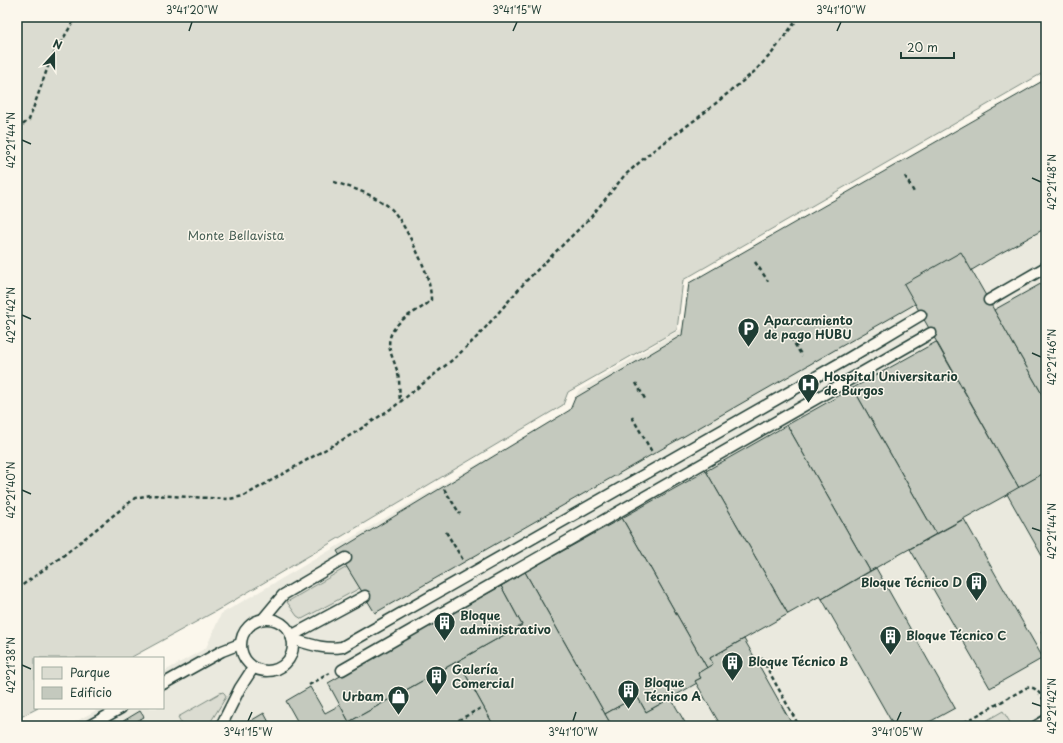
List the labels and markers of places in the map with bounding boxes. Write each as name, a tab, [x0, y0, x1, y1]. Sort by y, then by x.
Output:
place label: Aparcamiento de pago HUBU	[764, 311, 852, 343]
parking icon: Aparcamiento de pago HUBU	[736, 315, 762, 348]
place label: Hospital Universitario de Burgos	[824, 367, 957, 399]
hospital icon: Hospital Universitario de Burgos	[796, 371, 822, 404]
building icon: Bloque Técnico D	[964, 570, 990, 603]
place label: Bloque Técnico D	[861, 573, 962, 591]
place label: Bloque administrativo	[460, 606, 551, 638]
building icon: Bloque administrativo	[432, 610, 458, 643]
building icon: Bloque Técnico C	[877, 623, 903, 656]
place label: Bloque Técnico C	[906, 626, 1006, 644]
building icon: Bloque Técnico B	[719, 649, 745, 682]
place label: Bloque Técnico B	[748, 652, 848, 670]
place label: Galería Comercial	[452, 660, 514, 692]
building icon: Galería Comercial	[423, 664, 449, 697]
place label: Bloque Técnico A	[644, 673, 702, 705]
building icon: Bloque Técnico A	[615, 677, 641, 710]
shop icon: Urbam	[386, 684, 412, 717]
place label: Urbam	[342, 687, 384, 705]

